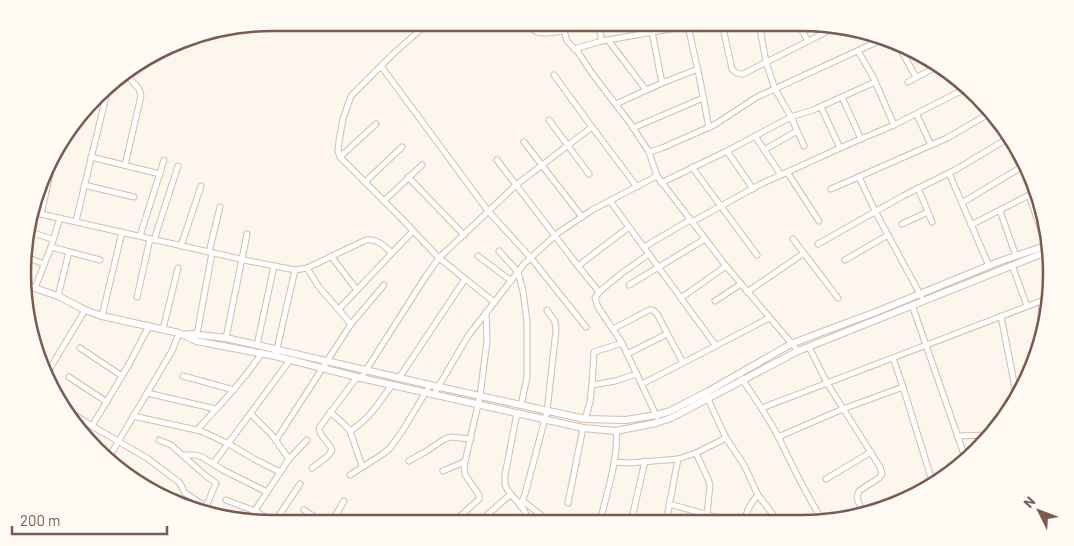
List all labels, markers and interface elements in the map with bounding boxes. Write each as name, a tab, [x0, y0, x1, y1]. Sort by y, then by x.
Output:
north arrow	[1014, 486, 1064, 536]
text: N	[1020, 493, 1038, 511]
scale bar	[12, 504, 168, 536]
text: 200 m	[20, 511, 60, 529]

